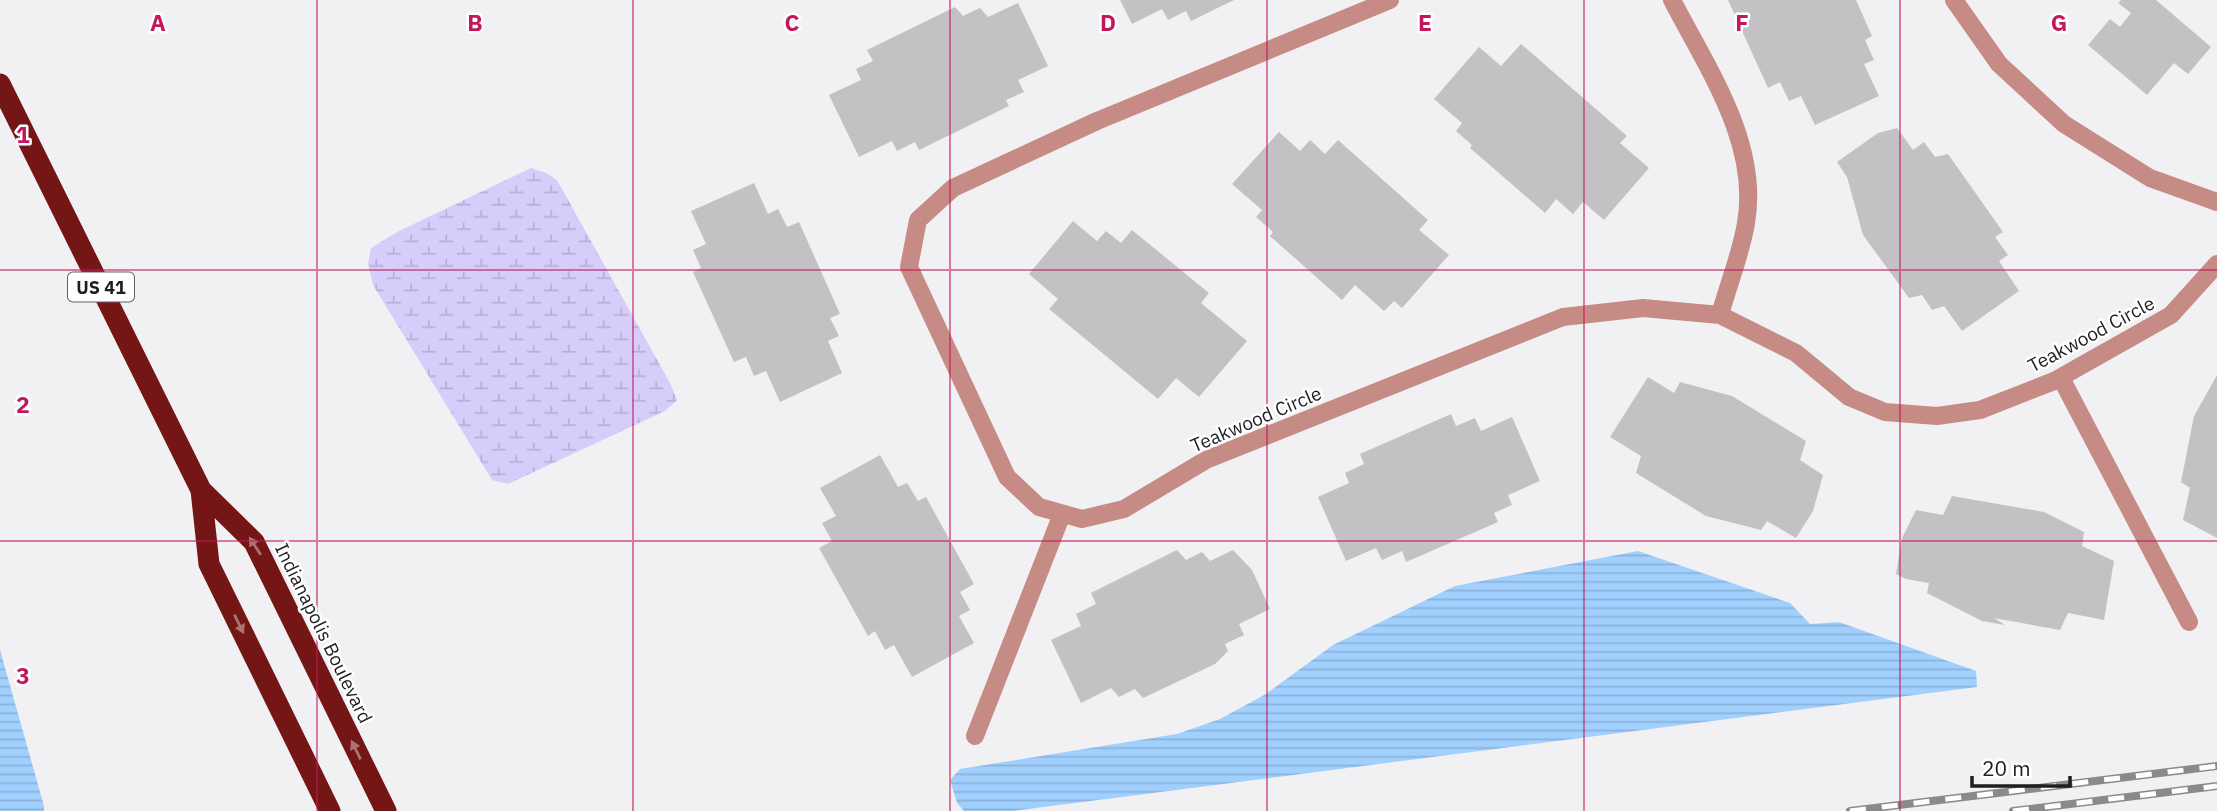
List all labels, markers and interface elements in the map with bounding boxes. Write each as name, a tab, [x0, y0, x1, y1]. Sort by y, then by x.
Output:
text: A	[150, 7, 166, 37]
text: B	[467, 7, 483, 37]
text: C	[785, 7, 800, 37]
text: D	[1100, 7, 1116, 37]
text: E	[1418, 7, 1432, 37]
text: F	[1735, 7, 1749, 37]
text: G	[2051, 7, 2067, 37]
text: 1	[16, 119, 30, 149]
road number: US 41	[68, 272, 134, 302]
street label: Teakwood Circle	[2024, 291, 2158, 377]
street label: Teakwood Circle	[1187, 381, 1325, 457]
text: 2	[16, 389, 30, 419]
one-way arrow	[248, 537, 261, 556]
street label: Indianapolis Boulevard	[270, 539, 378, 727]
one-way arrow	[233, 614, 244, 634]
text: 3	[16, 660, 30, 690]
one-way arrow	[350, 740, 362, 760]
scale bar	[1972, 744, 2070, 788]
text: 20 m	[1982, 754, 2031, 782]

